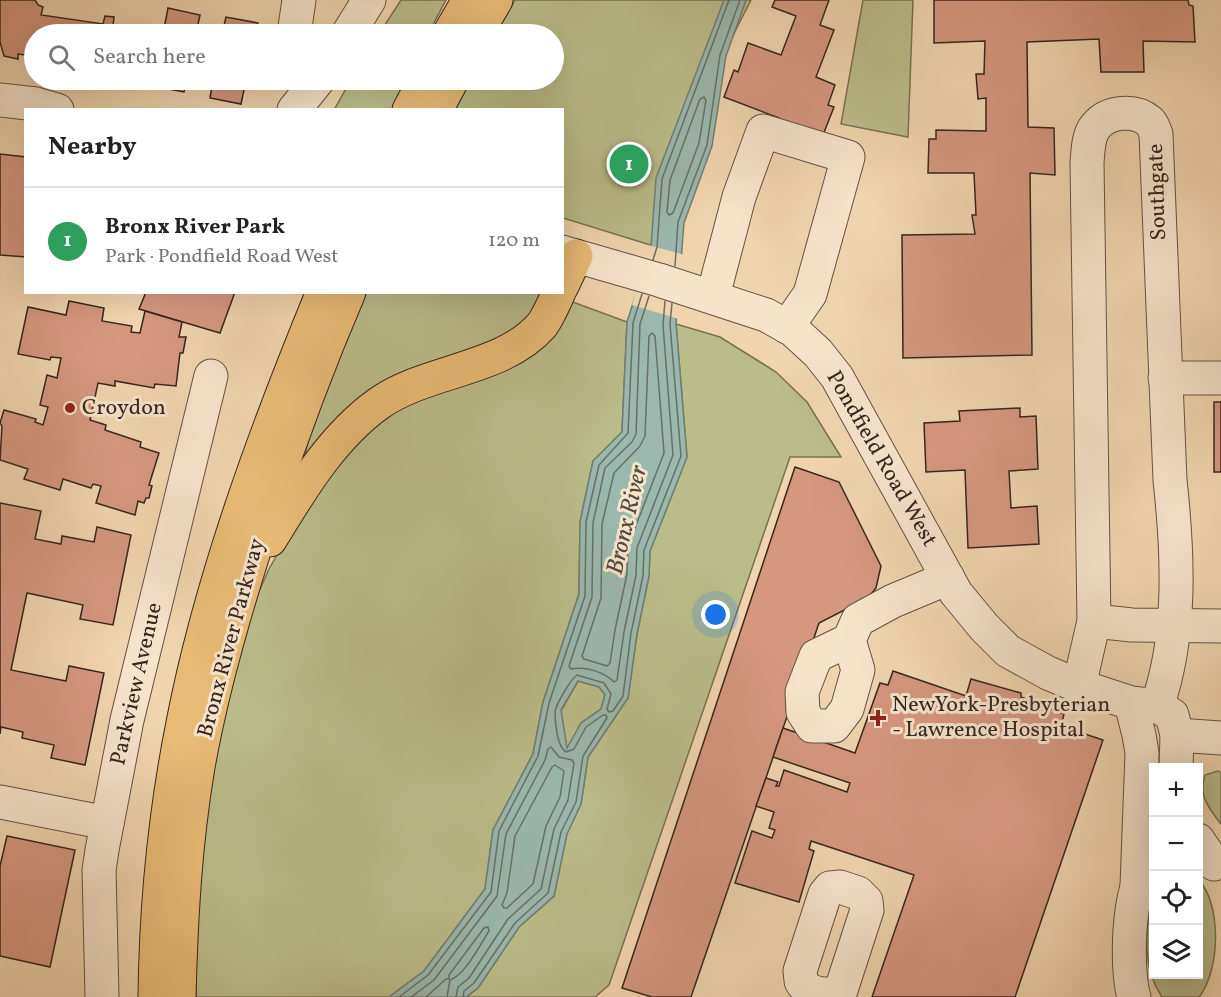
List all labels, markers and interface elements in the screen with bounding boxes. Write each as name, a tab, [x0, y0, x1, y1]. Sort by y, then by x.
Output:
search box	[24, 24, 564, 90]
icon: search	[45, 41, 78, 74]
text: Search here	[93, 42, 206, 73]
text: Nearby	[48, 129, 137, 165]
pin: 1	[610, 142, 648, 186]
street label: Southgate	[1141, 143, 1175, 241]
text: Bronx River Park	[105, 212, 285, 243]
text: 1	[63, 227, 72, 255]
text: 120 m	[488, 227, 540, 255]
text: Park · Pondfield Road West	[105, 243, 338, 271]
street label: Pondfield Road West	[818, 365, 944, 553]
place label: Croydon	[82, 393, 166, 424]
marker: Croydon	[63, 401, 77, 415]
water label: Bronx River	[599, 461, 657, 578]
street label: Bronx River Parkway	[191, 535, 274, 741]
street label: Parkview Avenue	[103, 600, 171, 768]
your location	[701, 600, 730, 629]
place label: NewYork-Presbyterian - Lawrence Hospital	[892, 690, 1110, 746]
marker: NewYork-Presbyterian - Lawrence Hospital	[869, 709, 887, 727]
map controls	[1149, 763, 1203, 979]
button: +	[1149, 763, 1203, 817]
button: −	[1149, 817, 1203, 871]
button: locate	[1149, 871, 1203, 925]
button: layers	[1149, 925, 1203, 979]

